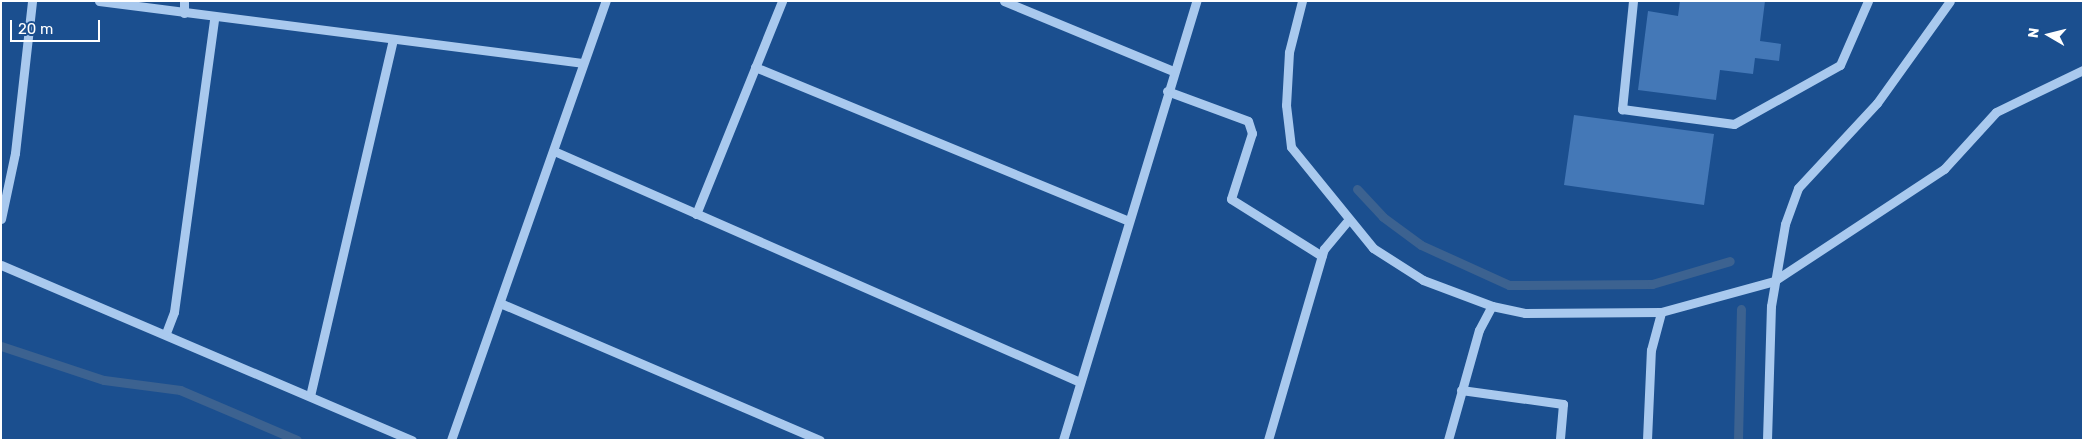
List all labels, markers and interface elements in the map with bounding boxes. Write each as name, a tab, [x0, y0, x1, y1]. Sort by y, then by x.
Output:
scale bar	[12, 10, 102, 42]
north arrow	[2024, 10, 2074, 60]
text: 20 m	[18, 20, 53, 38]
text: N	[2025, 27, 2043, 39]

